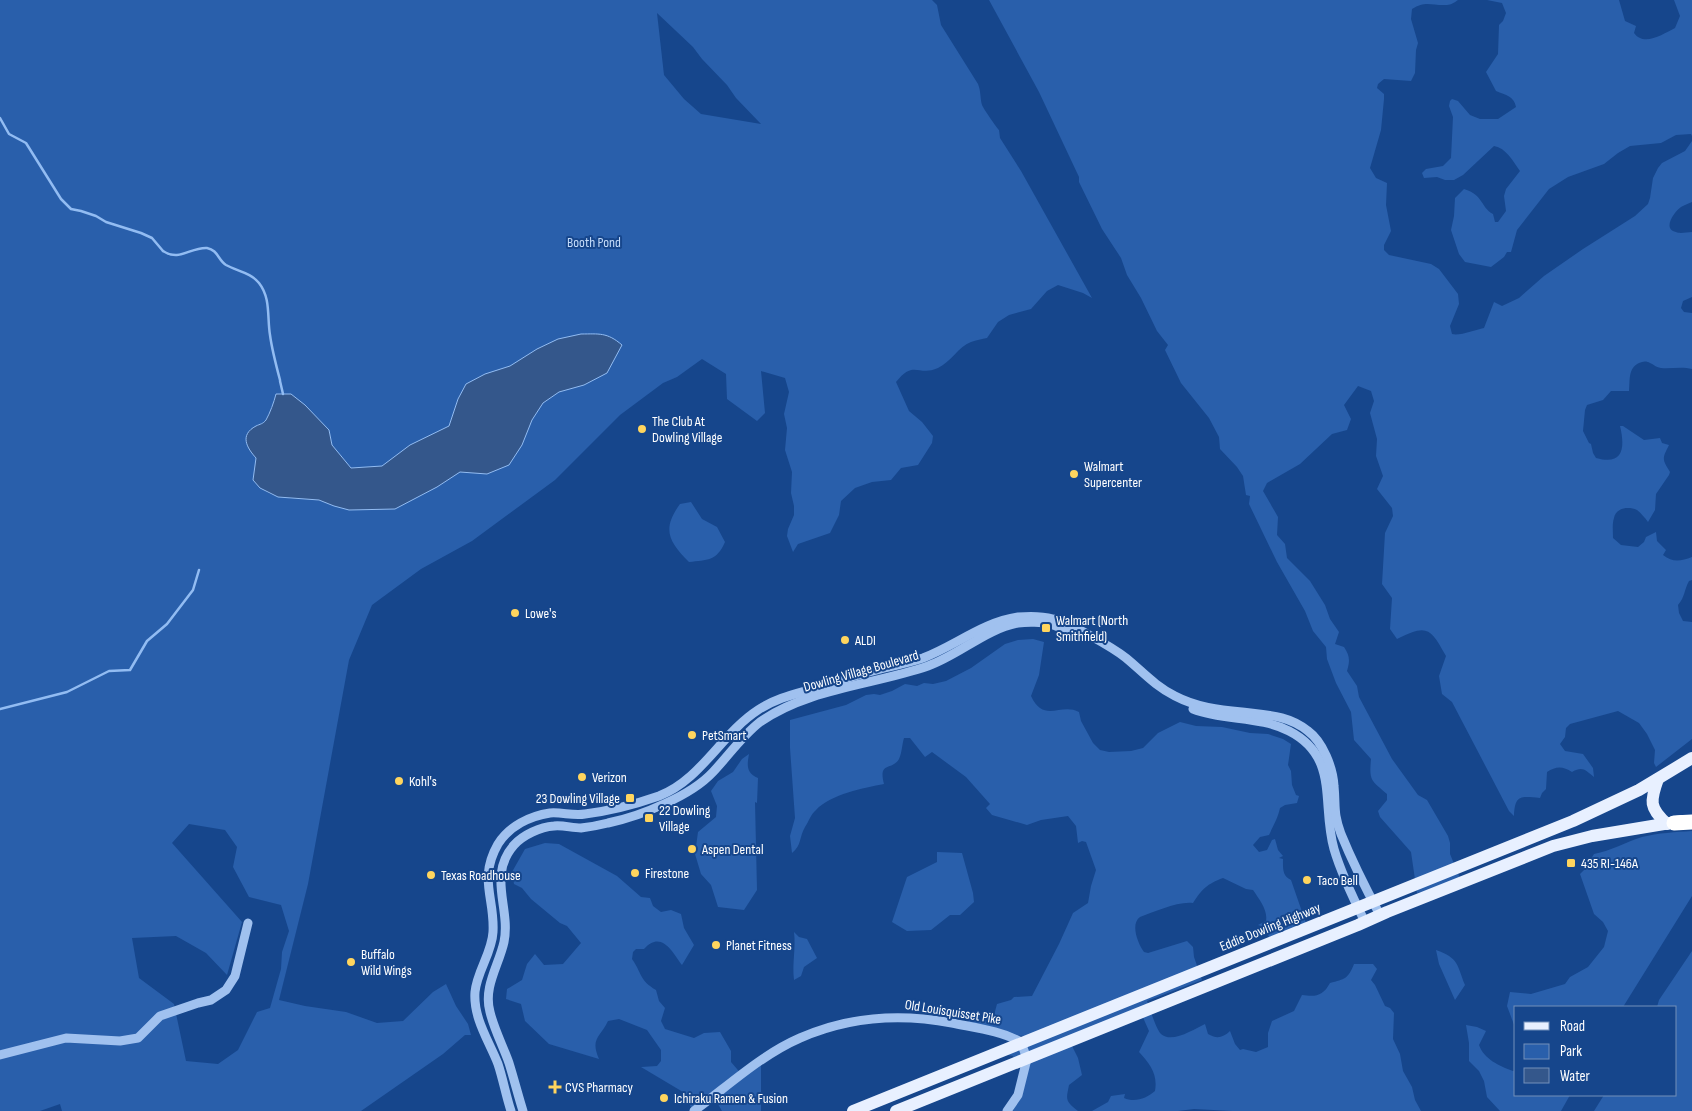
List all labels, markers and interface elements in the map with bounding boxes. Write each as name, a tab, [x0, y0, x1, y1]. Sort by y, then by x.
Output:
park label: Booth Pond	[567, 234, 621, 251]
place label: The Club At Dowling Village	[652, 413, 722, 446]
marker: The Club At Dowling Village	[636, 423, 648, 435]
place label: Walmart Supercenter	[1084, 458, 1142, 491]
marker: Walmart Supercenter	[1068, 468, 1080, 480]
place label: Lowe's	[525, 605, 556, 622]
marker: Lowe's	[509, 607, 521, 619]
place label: Walmart (North Smithfield)	[1056, 612, 1128, 645]
marker: Walmart (North Smithfield)	[1040, 622, 1052, 634]
place label: ALDI	[854, 632, 876, 649]
marker: ALDI	[839, 634, 851, 646]
street label: Dowling Village Boulevard	[801, 646, 921, 696]
place label: PetSmart	[702, 727, 747, 744]
marker: PetSmart	[686, 729, 698, 741]
place label: Verizon	[592, 769, 627, 786]
marker: Verizon	[576, 771, 588, 783]
place label: Kohl's	[409, 773, 437, 790]
marker: Kohl's	[393, 775, 405, 787]
place label: 23 Dowling Village	[536, 790, 620, 807]
marker: 23 Dowling Village	[624, 792, 636, 804]
place label: 22 Dowling Village	[659, 802, 711, 835]
marker: 22 Dowling Village	[643, 812, 655, 824]
place label: Aspen Dental	[701, 841, 764, 858]
marker: Aspen Dental	[686, 843, 698, 855]
place label: 435 RI-146A	[1581, 855, 1639, 872]
marker: 435 RI-146A	[1565, 857, 1577, 869]
place label: Firestone	[645, 865, 689, 882]
place label: Texas Roadhouse	[441, 867, 521, 884]
marker: Firestone	[629, 867, 641, 879]
marker: Texas Roadhouse	[425, 869, 437, 881]
place label: Taco Bell	[1317, 872, 1358, 889]
marker: Taco Bell	[1301, 874, 1313, 886]
street label: Eddie Dowling Highway	[1217, 899, 1323, 955]
place label: Planet Fitness	[726, 937, 792, 954]
marker: Planet Fitness	[710, 939, 722, 951]
place label: Buffalo Wild Wings	[361, 946, 412, 979]
marker: Buffalo Wild Wings	[345, 956, 357, 968]
street label: Old Louisquisset Pike	[904, 996, 1002, 1028]
legend	[1514, 1006, 1677, 1096]
text: Road	[1560, 1017, 1585, 1036]
text: Park	[1560, 1042, 1582, 1061]
text: Water	[1560, 1067, 1591, 1086]
place label: CVS Pharmacy	[565, 1079, 634, 1096]
marker: CVS Pharmacy	[549, 1081, 561, 1093]
place label: Ichiraku Ramen & Fusion	[674, 1090, 788, 1107]
marker: Ichiraku Ramen & Fusion	[658, 1092, 670, 1104]

